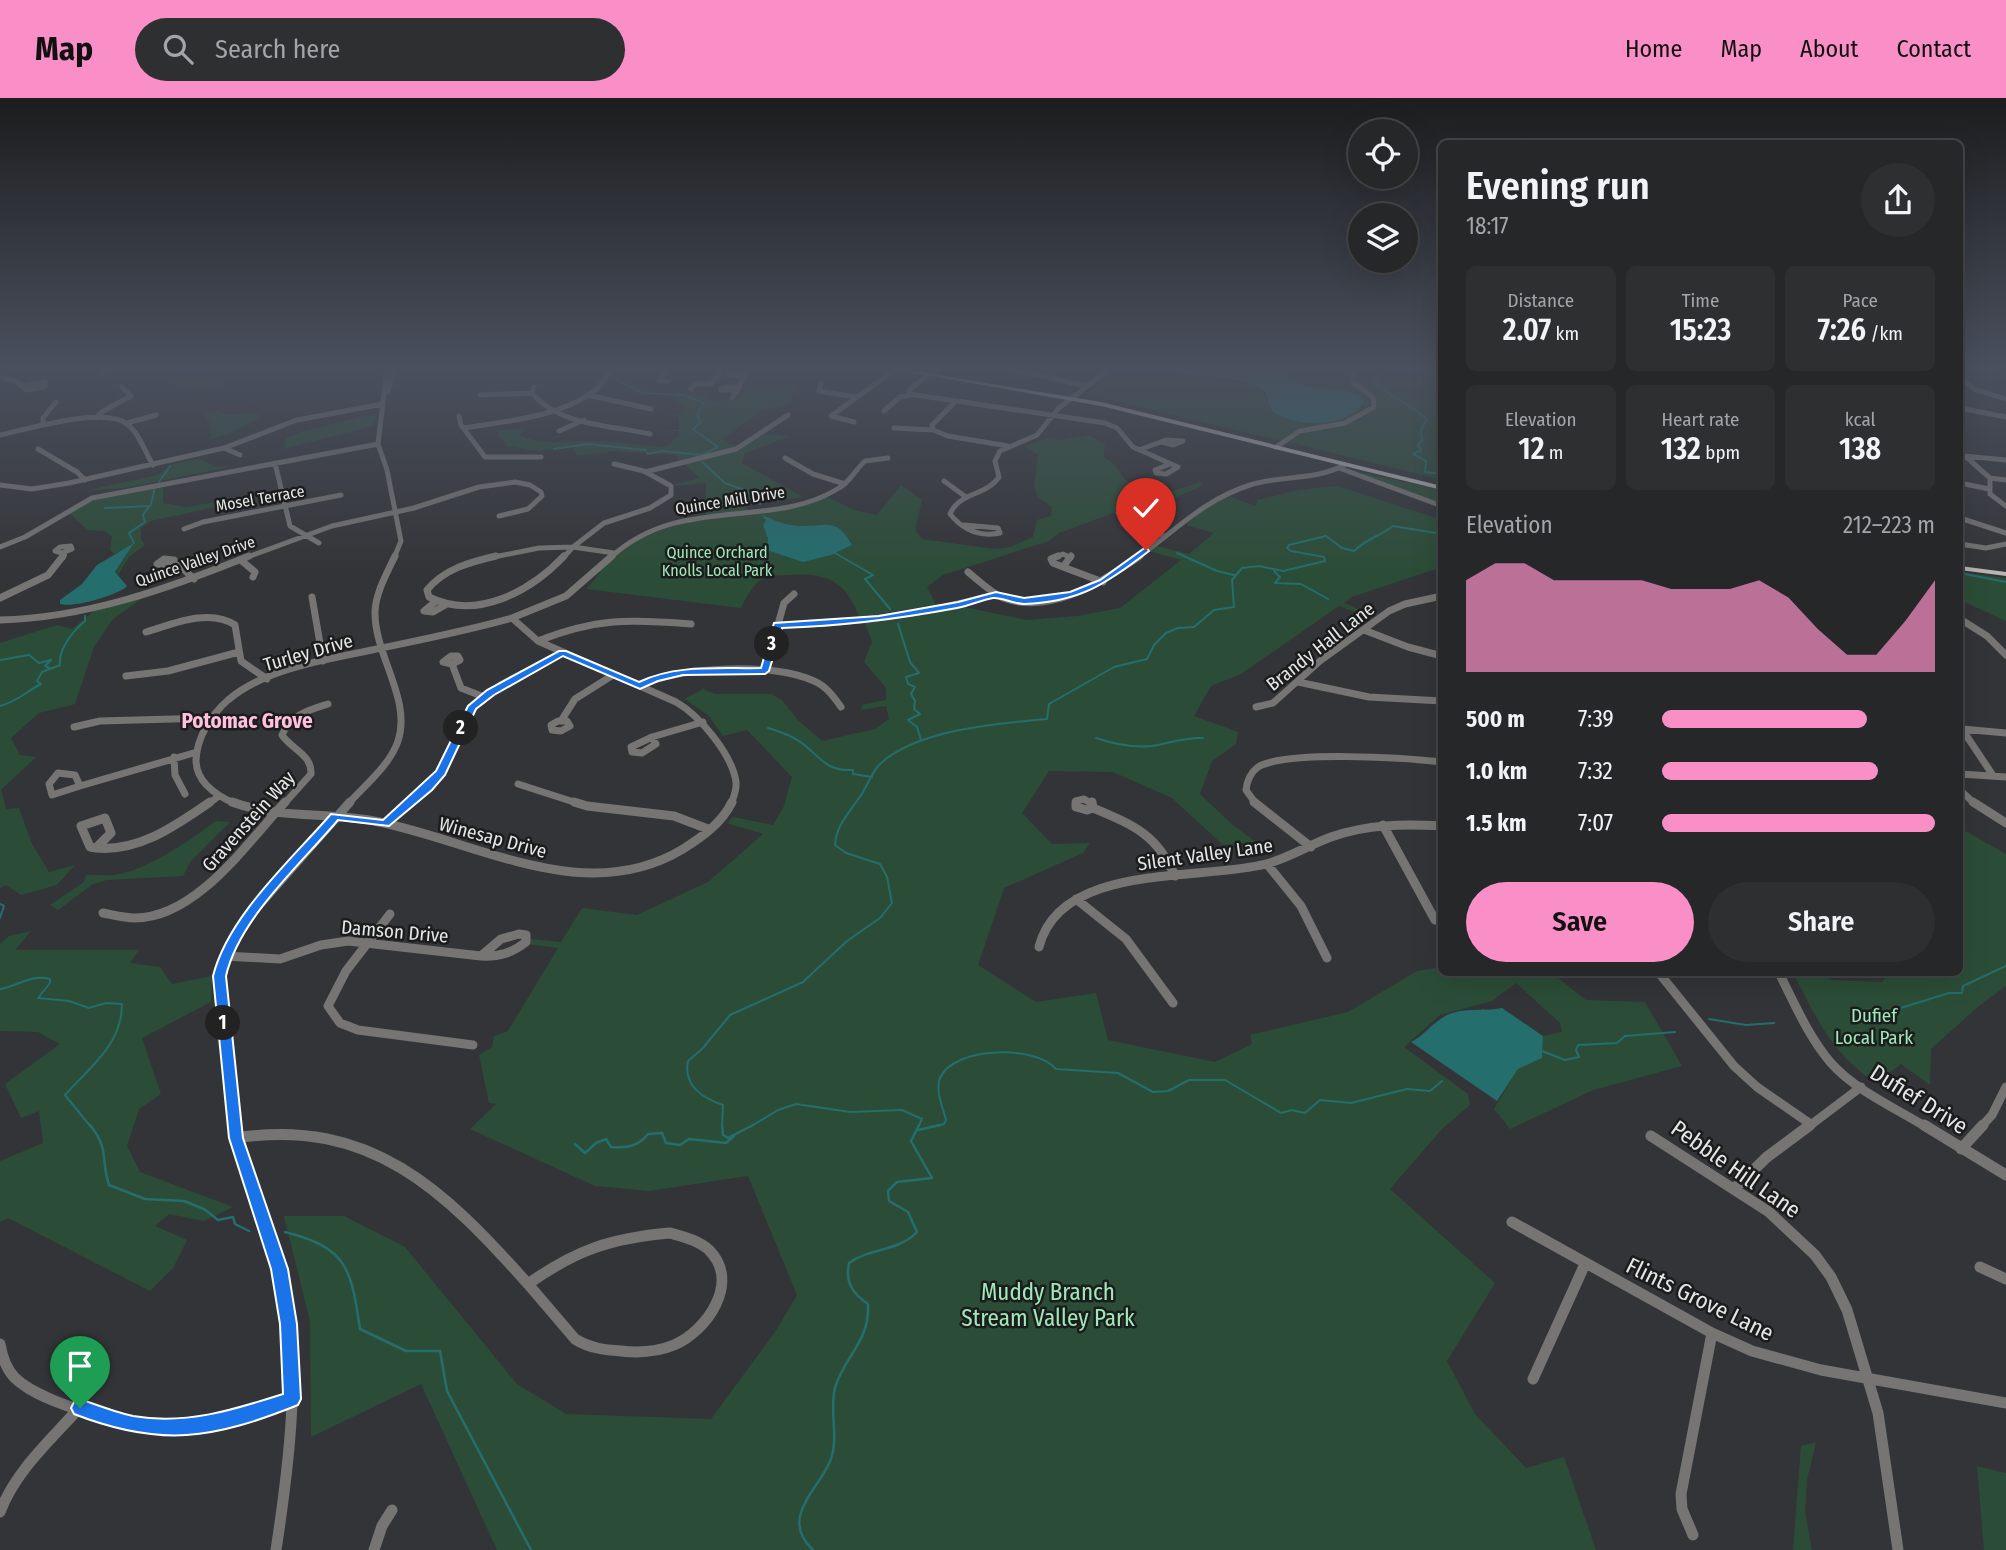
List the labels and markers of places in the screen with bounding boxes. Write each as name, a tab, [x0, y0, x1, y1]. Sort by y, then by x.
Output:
pin	[1116, 478, 1176, 550]
pin: 3	[754, 626, 790, 662]
pin: 2	[444, 710, 478, 746]
pin: 1	[206, 1006, 241, 1040]
pin	[50, 1336, 110, 1408]

